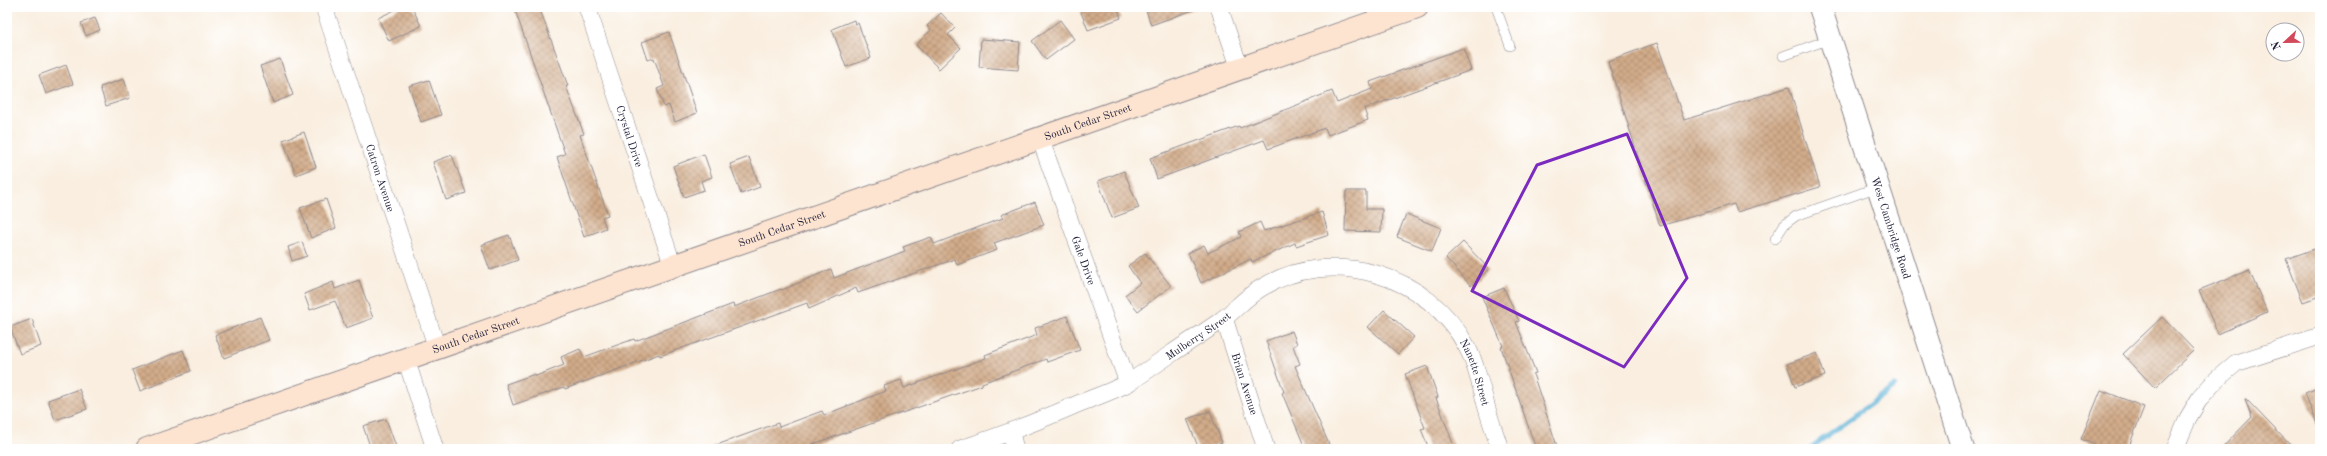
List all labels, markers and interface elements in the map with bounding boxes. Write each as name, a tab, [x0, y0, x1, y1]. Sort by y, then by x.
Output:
north arrow	[2265, 22, 2305, 62]
text: N	[2270, 39, 2284, 51]
street label: South Cedar Street	[1043, 103, 1133, 143]
street label: Crystal Drive	[613, 104, 644, 169]
street label: Catron Avenue	[363, 143, 396, 214]
street label: West Cambridge Road	[1868, 176, 1912, 281]
street label: South Cedar Street	[737, 209, 827, 250]
street label: Gale Drive	[1069, 235, 1096, 287]
street label: Mulberry Street	[1164, 311, 1234, 363]
street label: South Cedar Street	[431, 316, 521, 356]
street label: Nanette Street	[1457, 338, 1490, 407]
street label: Brian Avenue	[1229, 352, 1259, 417]

